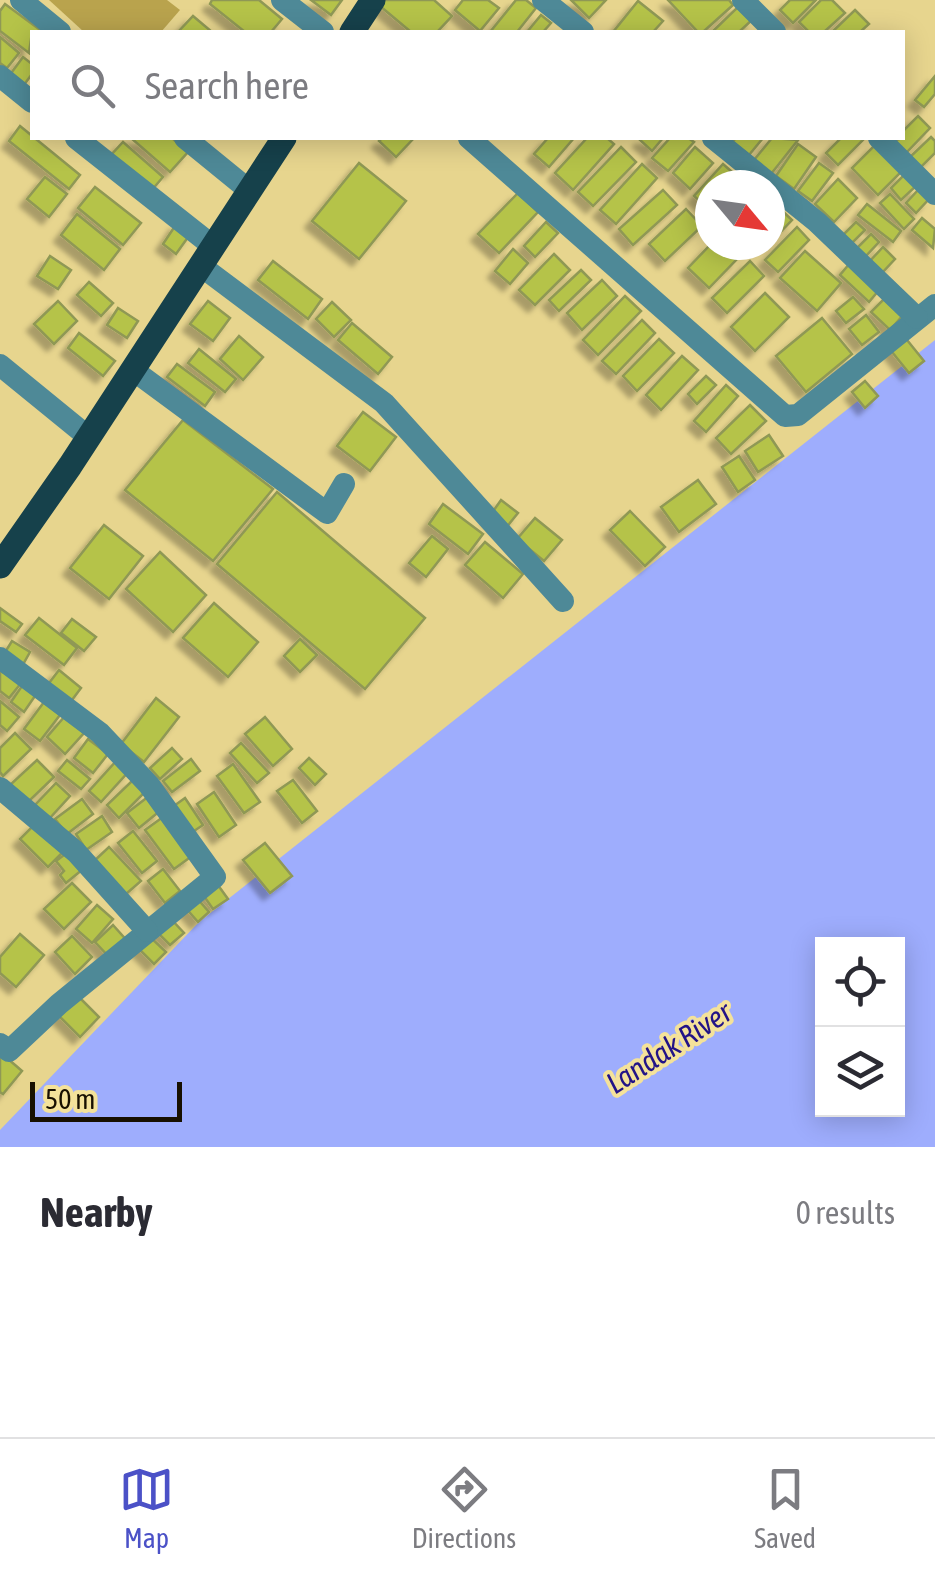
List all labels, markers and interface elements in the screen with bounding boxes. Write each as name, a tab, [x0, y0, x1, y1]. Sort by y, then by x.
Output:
search box	[30, 30, 905, 140]
icon: search	[65, 58, 120, 113]
text: Search here	[145, 64, 309, 107]
north arrow	[695, 170, 785, 260]
map controls	[815, 937, 905, 1117]
button: locate	[815, 937, 905, 1027]
water label: Landak River	[600, 994, 738, 1100]
button: layers	[815, 1027, 905, 1117]
scale bar	[30, 1077, 182, 1122]
text: 50 m	[45, 1083, 95, 1115]
text: Nearby	[40, 1188, 153, 1236]
text: 0 results	[796, 1194, 895, 1231]
tab: Map	[119, 1462, 174, 1554]
tab: Directions	[412, 1462, 516, 1554]
tab: Saved	[754, 1462, 816, 1554]

